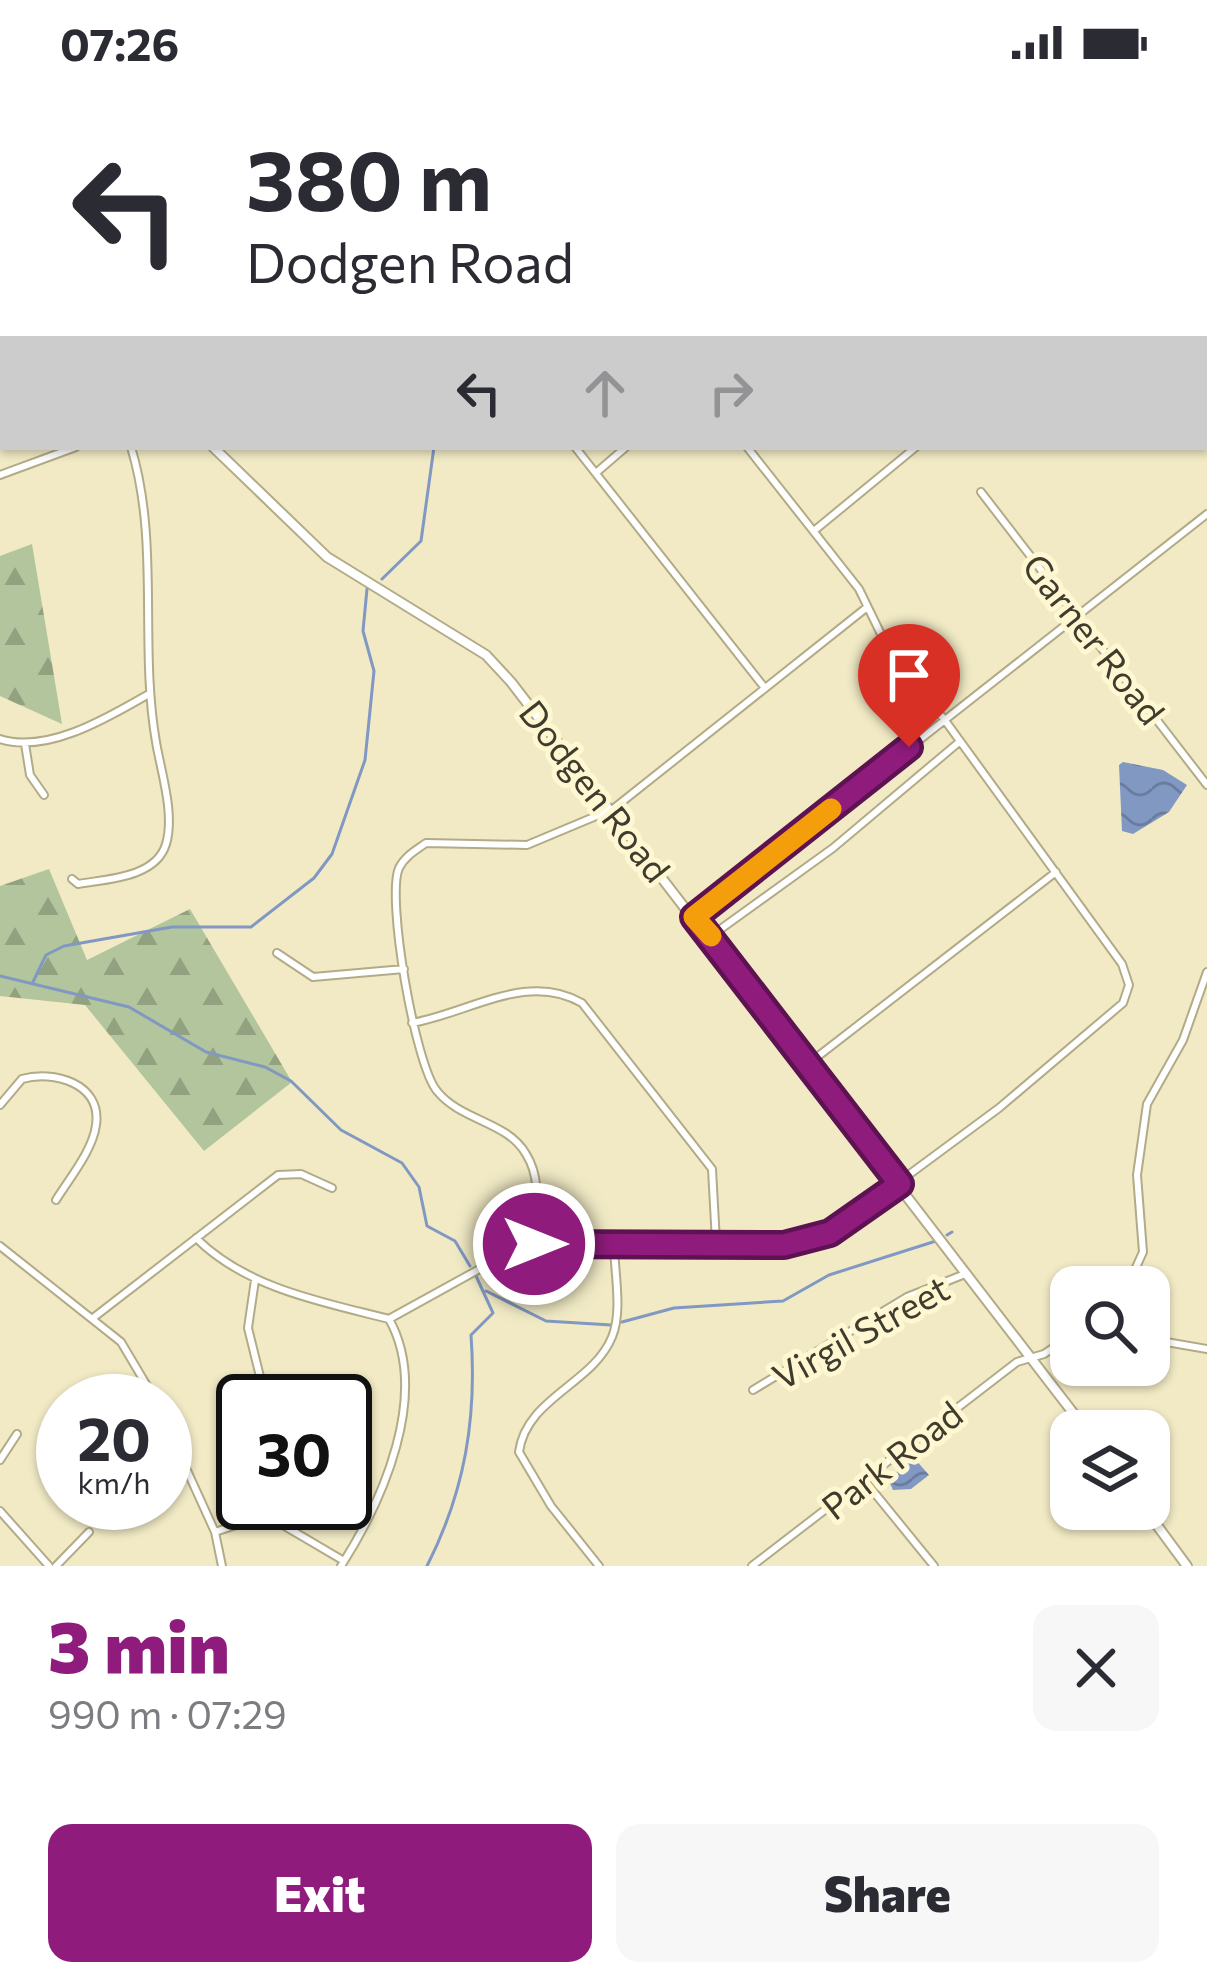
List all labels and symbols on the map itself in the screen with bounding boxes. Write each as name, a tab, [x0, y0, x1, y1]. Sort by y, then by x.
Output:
street label: Garner Road	[1015, 544, 1175, 732]
pin	[858, 624, 960, 747]
street label: Dodgen Road	[511, 690, 681, 890]
position arrow	[471, 1181, 597, 1307]
street label: Virgil Street	[764, 1265, 956, 1397]
speed limit sign: 30	[216, 1374, 372, 1530]
street label: Park Road	[812, 1390, 970, 1528]

